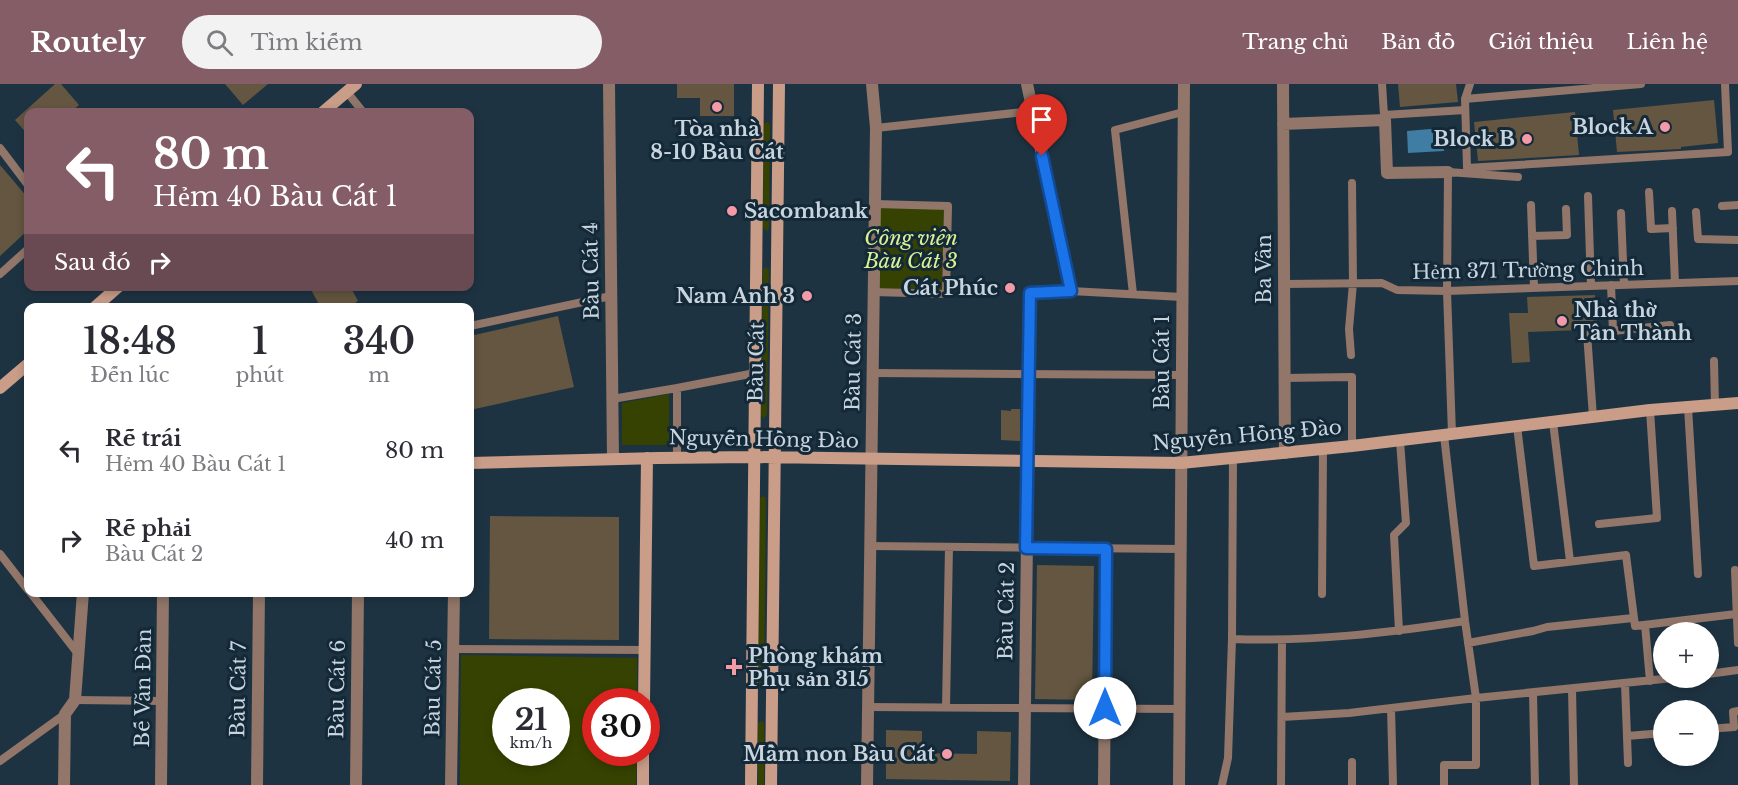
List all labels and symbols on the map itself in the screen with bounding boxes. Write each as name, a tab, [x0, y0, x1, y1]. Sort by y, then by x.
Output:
pin	[1016, 94, 1067, 156]
marker: Tòa nhà 8-10 Bàu Cát	[710, 100, 724, 114]
place label: Block A	[1572, 115, 1654, 139]
place label: Tòa nhà 8-10 Bàu Cát	[650, 117, 784, 164]
marker: Block A	[1658, 120, 1672, 134]
place label: Block B	[1433, 127, 1515, 151]
marker: Block B	[1520, 132, 1534, 146]
place label: Sacombank	[744, 199, 869, 223]
marker: Sacombank	[725, 204, 739, 218]
street label: Bàu Cát 4	[578, 222, 604, 320]
park label: Công viên Bàu Cát 3	[863, 226, 958, 273]
street label: Ba Vân	[1252, 234, 1276, 304]
street label: Hẻm 371 Trường Chinh	[1412, 256, 1644, 284]
place label: Cát Phúc	[903, 276, 998, 300]
marker: Cát Phúc	[1003, 281, 1017, 295]
place label: Nam Anh 3	[676, 284, 795, 308]
marker: Nam Anh 3	[800, 289, 814, 303]
place label: Nhà thờ Tân Thành	[1574, 298, 1692, 345]
street label: Bàu Cát 3	[840, 313, 866, 411]
marker: Nhà thờ Tân Thành	[1555, 314, 1569, 328]
street label: Bàu Cát 1	[1150, 315, 1174, 409]
street label: Bàu Cát	[743, 321, 769, 402]
street label: Nguyễn Hồng Đào	[1151, 415, 1343, 455]
street label: Nguyễn Hồng Đào	[669, 425, 859, 453]
street label: Bàu Cát 2	[993, 562, 1019, 660]
street label: Bế Văn Đàn	[130, 628, 156, 748]
street label: Bàu Cát 6	[324, 639, 350, 739]
street label: Bàu Cát 5	[420, 639, 446, 737]
street label: Bàu Cát 7	[225, 640, 251, 737]
place label: Phòng khám Phụ sản 315	[748, 644, 883, 691]
marker: Phòng khám Phụ sản 315	[725, 658, 743, 676]
position arrow	[1073, 676, 1137, 740]
speed limit sign: 30	[582, 688, 660, 766]
place label: Mầm non Bàu Cát	[743, 742, 935, 766]
marker: Mầm non Bàu Cát	[940, 747, 954, 761]

